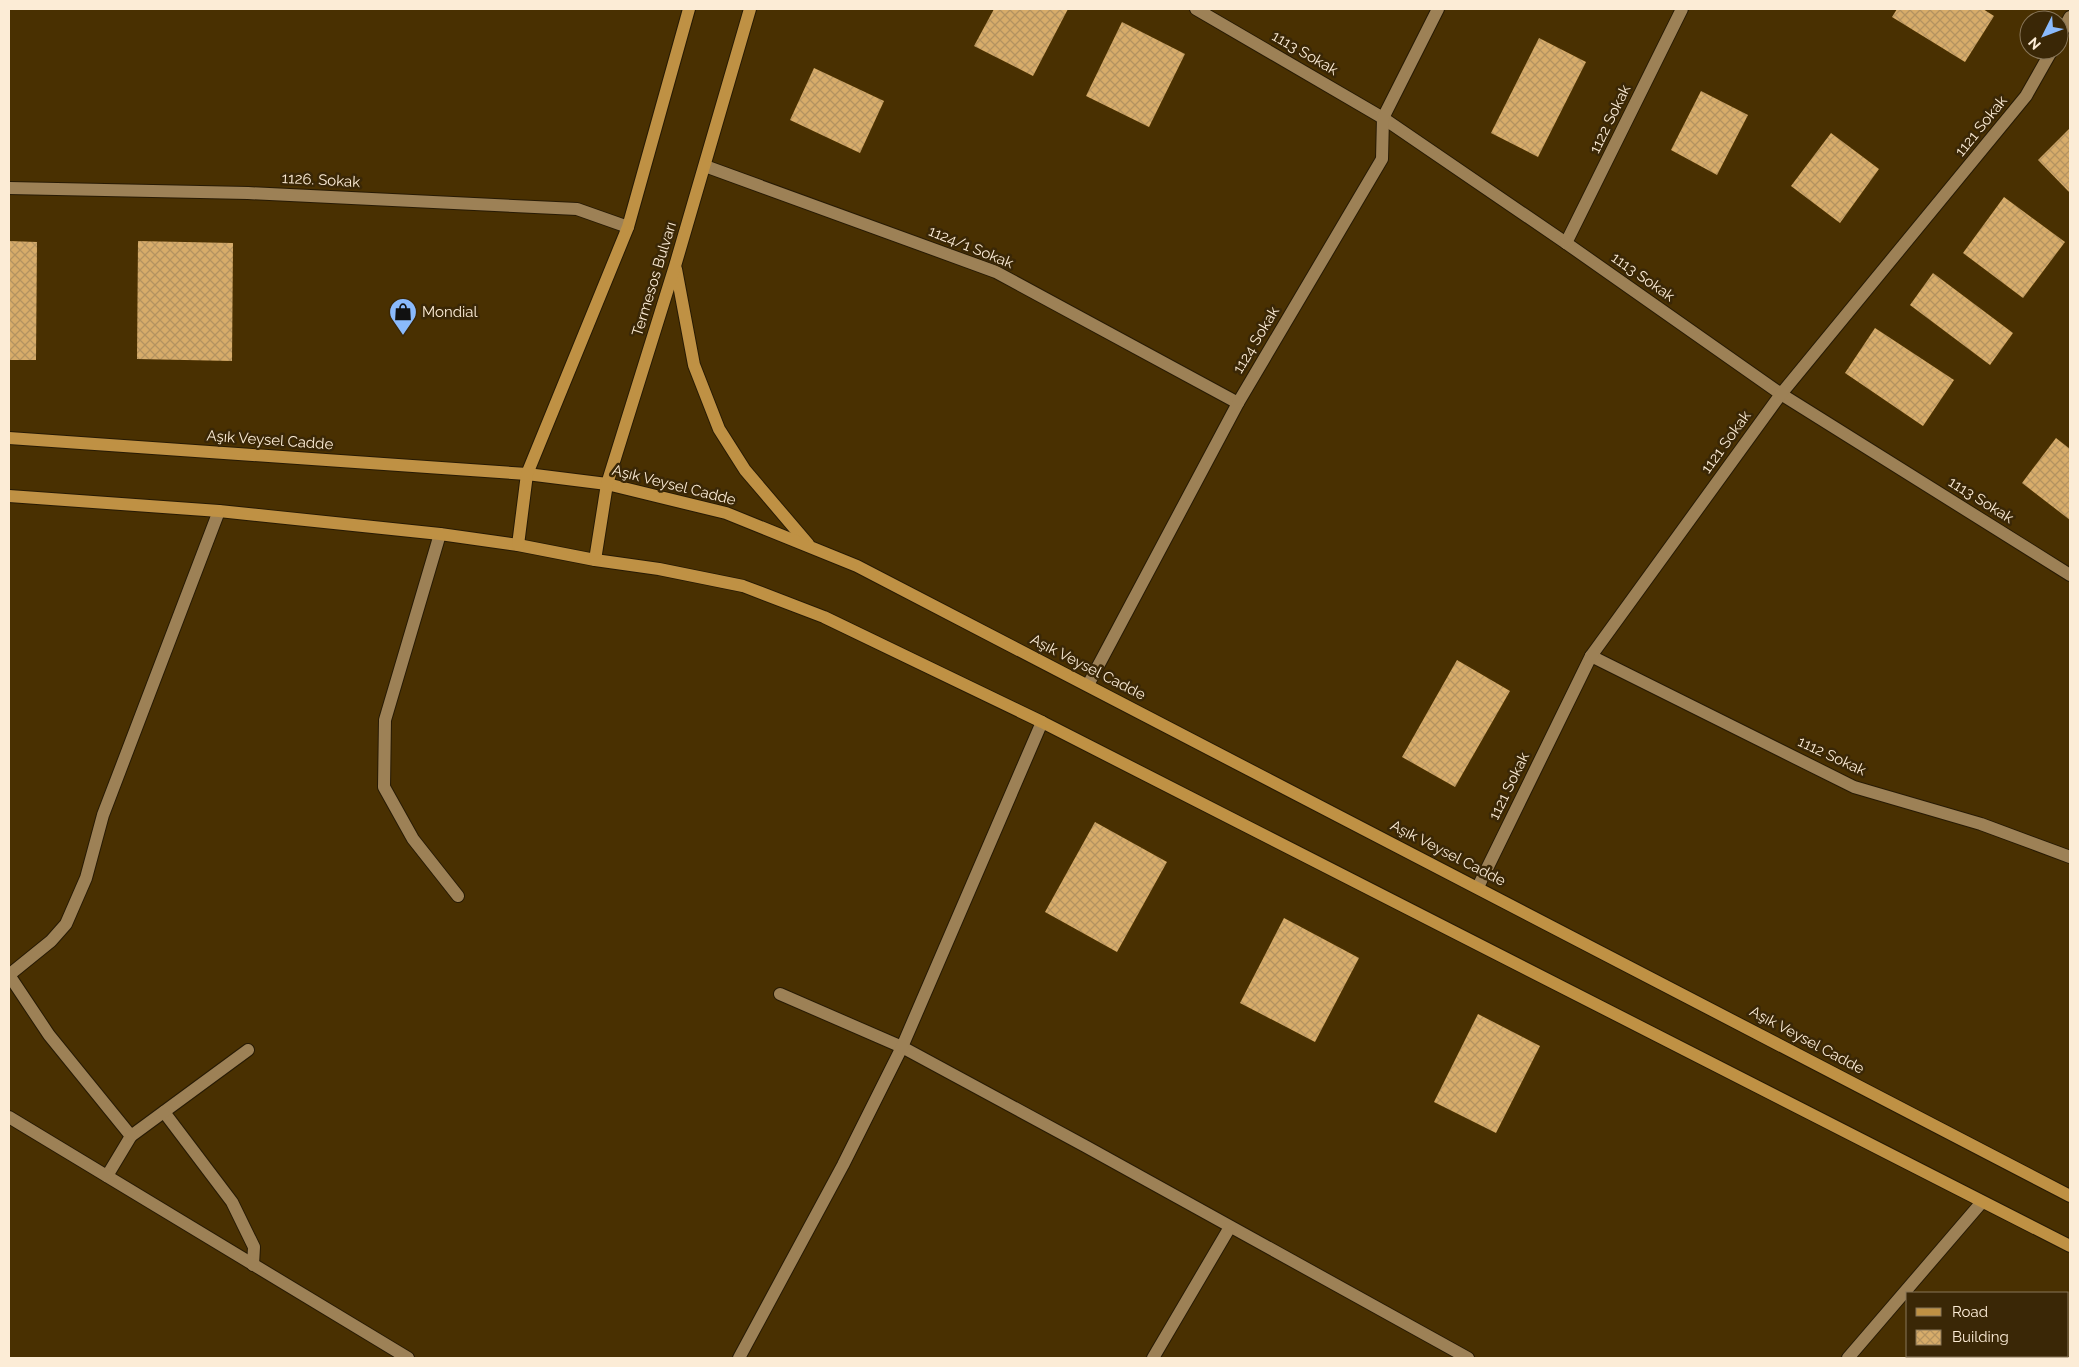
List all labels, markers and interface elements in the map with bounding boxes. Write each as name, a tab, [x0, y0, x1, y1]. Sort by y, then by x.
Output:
north arrow	[2019, 10, 2069, 60]
street label: 1113 Sokak	[1269, 27, 1341, 79]
text: N	[2025, 34, 2044, 53]
street label: 1122 Sokak	[1586, 82, 1634, 156]
street label: 1121 Sokak	[1951, 92, 2011, 160]
street label: 1126. Sokak	[281, 169, 361, 191]
street label: Termesos Bulvarı	[628, 220, 680, 338]
street label: 1124/1 Sokak	[926, 222, 1016, 272]
street label: 1113 Sokak	[1608, 249, 1678, 305]
shop icon: Mondial	[388, 297, 418, 336]
place label: Mondial	[422, 303, 478, 321]
street label: 1124 Sokak	[1229, 303, 1283, 377]
street label: 1121 Sokak	[1697, 407, 1755, 477]
street label: Aşık Veysel Cadde	[206, 427, 334, 453]
street label: Aşık Veysel Cadde	[610, 461, 738, 509]
street label: 1113 Sokak	[1945, 473, 2017, 527]
street label: Aşık Veysel Cadde	[1027, 630, 1149, 704]
street label: 1112 Sokak	[1795, 732, 1869, 780]
street label: 1121 Sokak	[1485, 749, 1533, 823]
street label: Aşık Veysel Cadde	[1387, 816, 1509, 890]
street label: Aşık Veysel Cadde	[1747, 1002, 1867, 1078]
legend	[1906, 1292, 2069, 1357]
text: Road	[1952, 1303, 1988, 1321]
text: Building	[1952, 1328, 2009, 1346]

